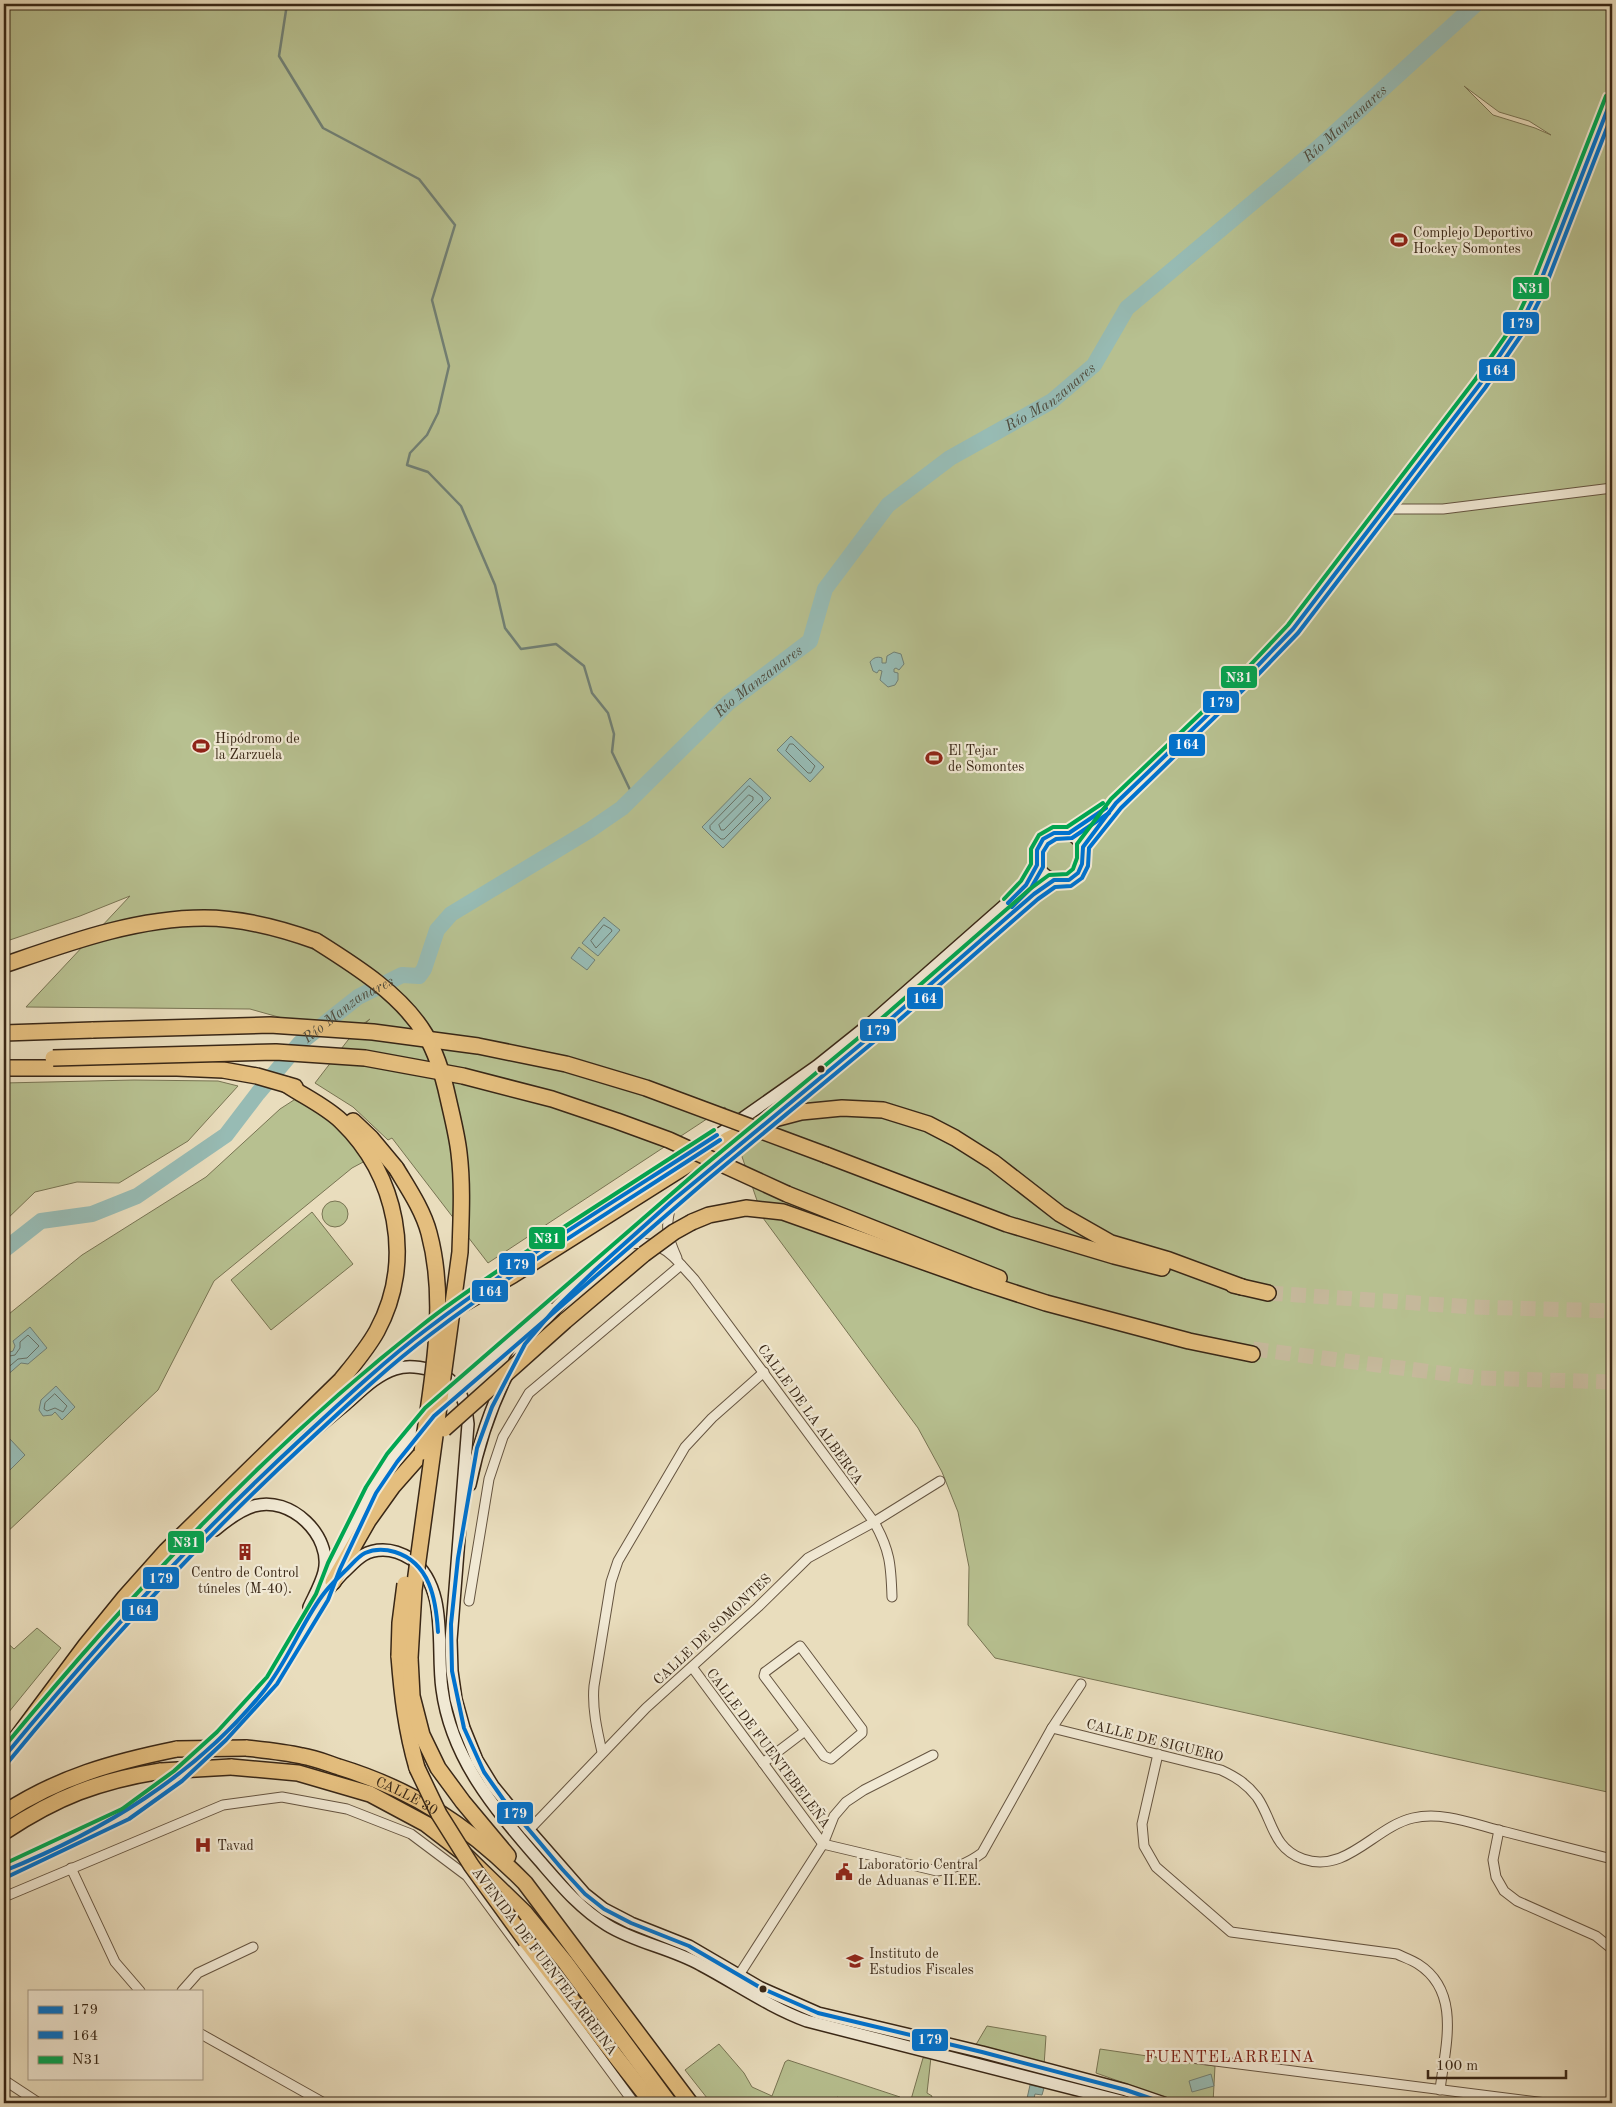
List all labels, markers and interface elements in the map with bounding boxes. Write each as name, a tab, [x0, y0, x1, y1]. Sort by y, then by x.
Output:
water label: Río Manzanares	[1300, 83, 1391, 166]
place label: Complejo Deportivo Hockey Somontes	[1413, 226, 1533, 256]
sports icon: Complejo Deportivo Hockey Somontes	[1389, 230, 1409, 250]
line badge: N31	[1512, 276, 1550, 300]
text: N31	[1518, 282, 1544, 296]
line badge: 179	[1502, 311, 1540, 335]
text: 179	[1509, 317, 1533, 331]
line badge: 164	[1478, 358, 1516, 382]
water label: Río Manzanares	[1002, 361, 1099, 435]
text: 164	[1485, 364, 1509, 378]
water label: Río Manzanares	[712, 643, 806, 722]
line badge: N31	[1220, 665, 1258, 689]
text: N31	[1226, 671, 1252, 685]
line badge: 179	[1202, 690, 1240, 714]
text: 179	[1209, 696, 1233, 710]
place label: Hipódromo de la Zarzuela	[215, 732, 300, 762]
line badge: 164	[1168, 733, 1206, 757]
sports icon: Hipódromo de la Zarzuela	[191, 736, 211, 756]
text: 164	[1175, 738, 1199, 752]
place label: El Tejar de Somontes	[948, 744, 1024, 774]
sports icon: El Tejar de Somontes	[924, 748, 944, 768]
water label: Río Manzanares	[300, 974, 397, 1047]
line badge: 164	[906, 986, 944, 1010]
text: 164	[913, 992, 937, 1006]
line badge: 179	[859, 1018, 897, 1042]
text: 179	[866, 1024, 890, 1038]
unlabelled marker	[816, 1064, 826, 1074]
line badge: N31	[528, 1226, 566, 1250]
text: N31	[534, 1232, 560, 1246]
line badge: 179	[498, 1252, 536, 1276]
text: 179	[505, 1258, 529, 1272]
line badge: 164	[471, 1279, 509, 1303]
text: 164	[478, 1285, 502, 1299]
street label: CALLE DE LA ALBERCA	[755, 1342, 866, 1487]
line badge: N31	[167, 1530, 205, 1554]
text: N31	[173, 1536, 199, 1550]
building icon: Centro de Control túneles (M-40).	[235, 1542, 255, 1562]
line badge: 179	[142, 1566, 180, 1590]
place label: Centro de Control túneles (M-40).	[191, 1566, 299, 1596]
text: 179	[149, 1572, 173, 1586]
street label: CALLE DE SOMONTES	[651, 1572, 774, 1688]
line badge: 164	[121, 1598, 159, 1622]
text: 164	[128, 1604, 152, 1618]
street label: CALLE DE FUENTEBELEÑA	[704, 1664, 835, 1831]
street label: CALLE DE SIGUERO	[1085, 1717, 1225, 1765]
street label: CALLE 30	[373, 1775, 440, 1818]
line badge: 179	[496, 1801, 534, 1825]
text: 179	[503, 1807, 527, 1821]
hospital icon: Tavad	[193, 1835, 213, 1855]
place label: Tavad	[217, 1839, 254, 1853]
place label: Laboratorio Central de Aduanas e II.EE.	[858, 1858, 981, 1888]
public building icon: Laboratorio Central de Aduanas e II.EE.	[834, 1862, 854, 1882]
street label: AVENIDA DE FUENTELARREINA	[469, 1865, 620, 2058]
place label: Instituto de Estudios Fiscales	[869, 1947, 974, 1977]
school or university icon: Instituto de Estudios Fiscales	[845, 1951, 865, 1971]
unlabelled marker	[758, 1984, 768, 1994]
legend	[28, 1990, 202, 2080]
text: 179	[72, 2003, 98, 2018]
line badge: 179	[911, 2028, 949, 2052]
text: 164	[72, 2029, 98, 2044]
text: 179	[918, 2033, 942, 2047]
scale bar	[1428, 2047, 1566, 2079]
district label: FUENTELARREINA	[1145, 2050, 1315, 2066]
text: N31	[72, 2053, 101, 2068]
text: 100 m	[1436, 2059, 1478, 2074]

